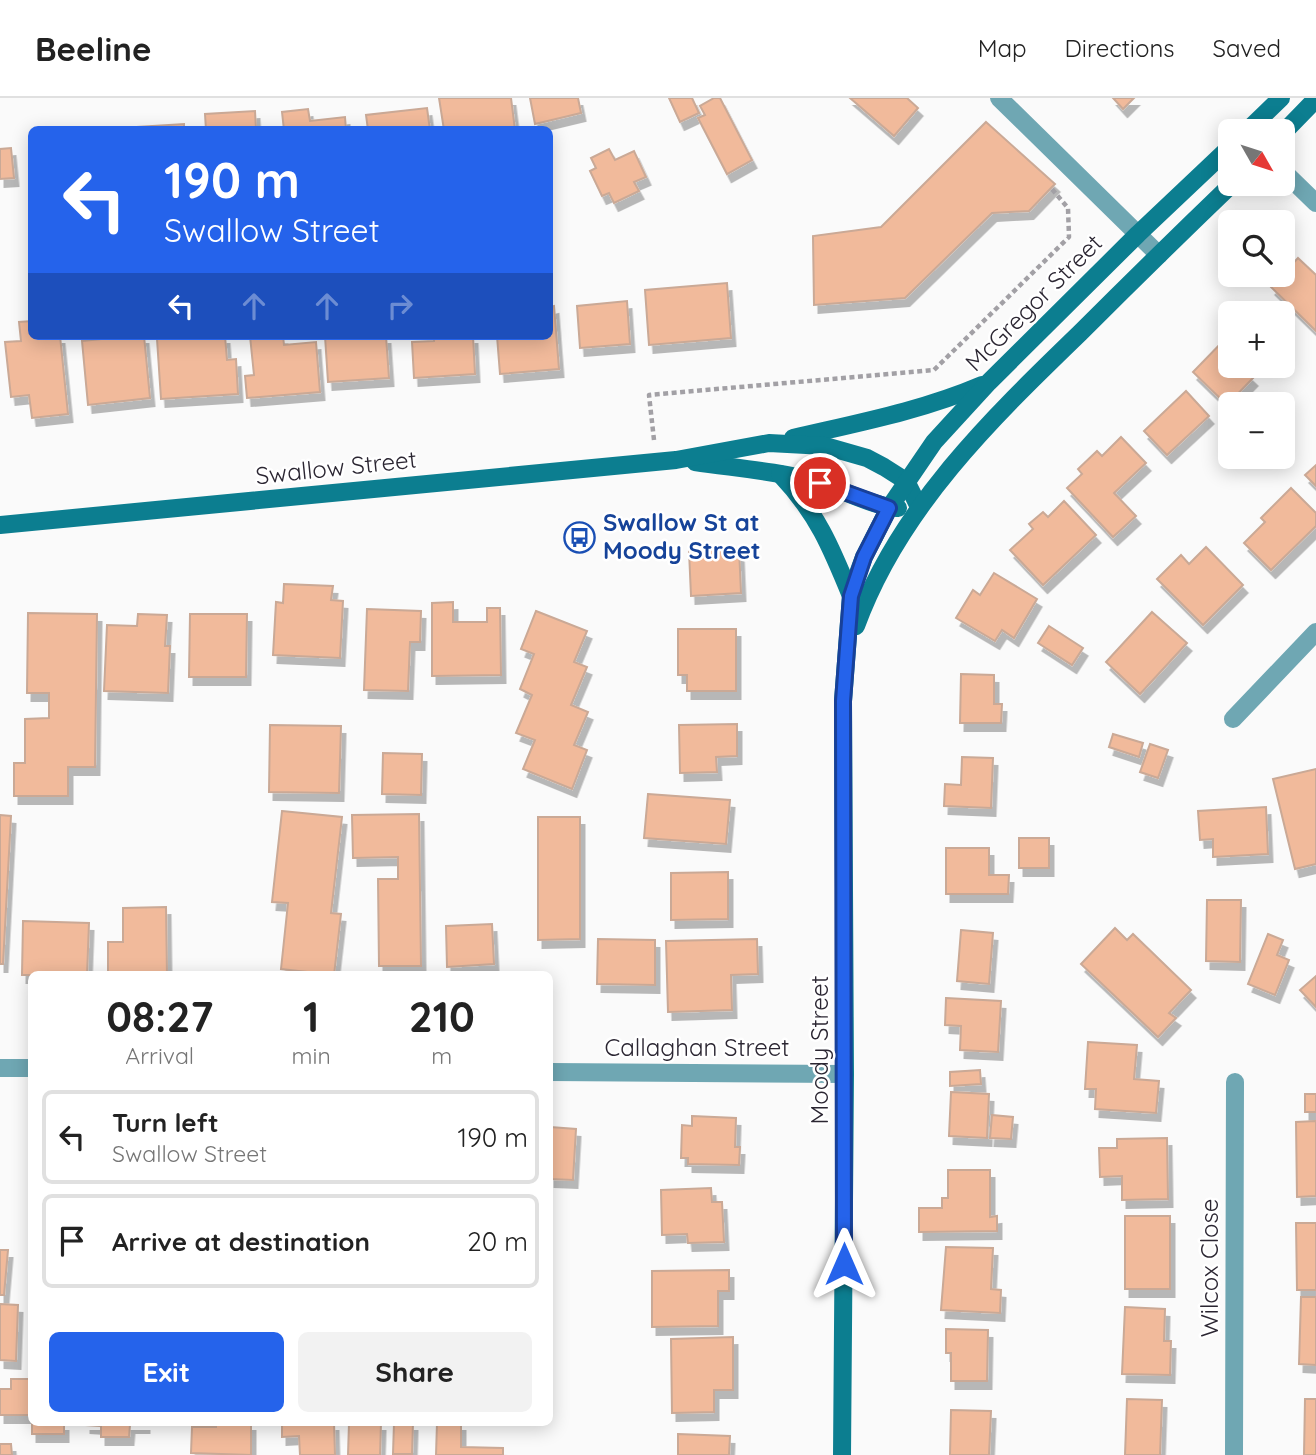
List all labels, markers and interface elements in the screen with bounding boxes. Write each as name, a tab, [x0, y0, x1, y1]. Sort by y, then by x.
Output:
text: Beeline	[35, 28, 151, 69]
text: Map	[978, 33, 1027, 63]
text: Directions	[1065, 33, 1175, 63]
text: Saved	[1213, 33, 1281, 63]
north arrow	[1218, 119, 1295, 196]
map controls	[1218, 119, 1295, 469]
text: 190 m	[164, 149, 300, 210]
icon: left	[49, 154, 140, 245]
text: Swallow Street	[164, 210, 380, 250]
button: search	[1218, 210, 1295, 287]
street label: McGregor Street	[959, 228, 1108, 377]
icon: left	[162, 287, 200, 325]
icon: ahead	[235, 287, 273, 325]
icon: ahead	[308, 287, 346, 325]
icon: right	[381, 287, 419, 325]
button: +	[1218, 301, 1295, 378]
button: −	[1218, 392, 1295, 469]
street label: Swallow Street	[254, 444, 418, 490]
pin	[790, 453, 850, 513]
icon: arrive	[801, 464, 839, 502]
place label: Swallow St at Moody Street	[603, 507, 761, 565]
bus stop icon: Swallow St at Moody Street	[563, 520, 597, 554]
street label: Moody Street	[804, 975, 834, 1125]
text: 08:27	[106, 990, 213, 1043]
text: 1	[303, 990, 319, 1043]
text: 210	[409, 990, 475, 1043]
street label: Callaghan Street	[605, 1032, 789, 1062]
text: Arrival	[125, 1041, 194, 1070]
text: min	[291, 1041, 331, 1070]
text: m	[431, 1041, 452, 1070]
text: Turn left	[112, 1106, 219, 1139]
icon: left	[53, 1118, 91, 1156]
text: 190 m	[458, 1121, 528, 1154]
text: Swallow Street	[112, 1139, 267, 1168]
street label: Wilcox Close	[1194, 1199, 1224, 1337]
icon: arrive	[53, 1222, 91, 1260]
text: Arrive at destination	[112, 1225, 370, 1258]
text: 20 m	[467, 1225, 528, 1258]
position arrow	[807, 1227, 881, 1301]
button: Exit	[49, 1332, 284, 1412]
button: Share	[298, 1332, 532, 1412]

